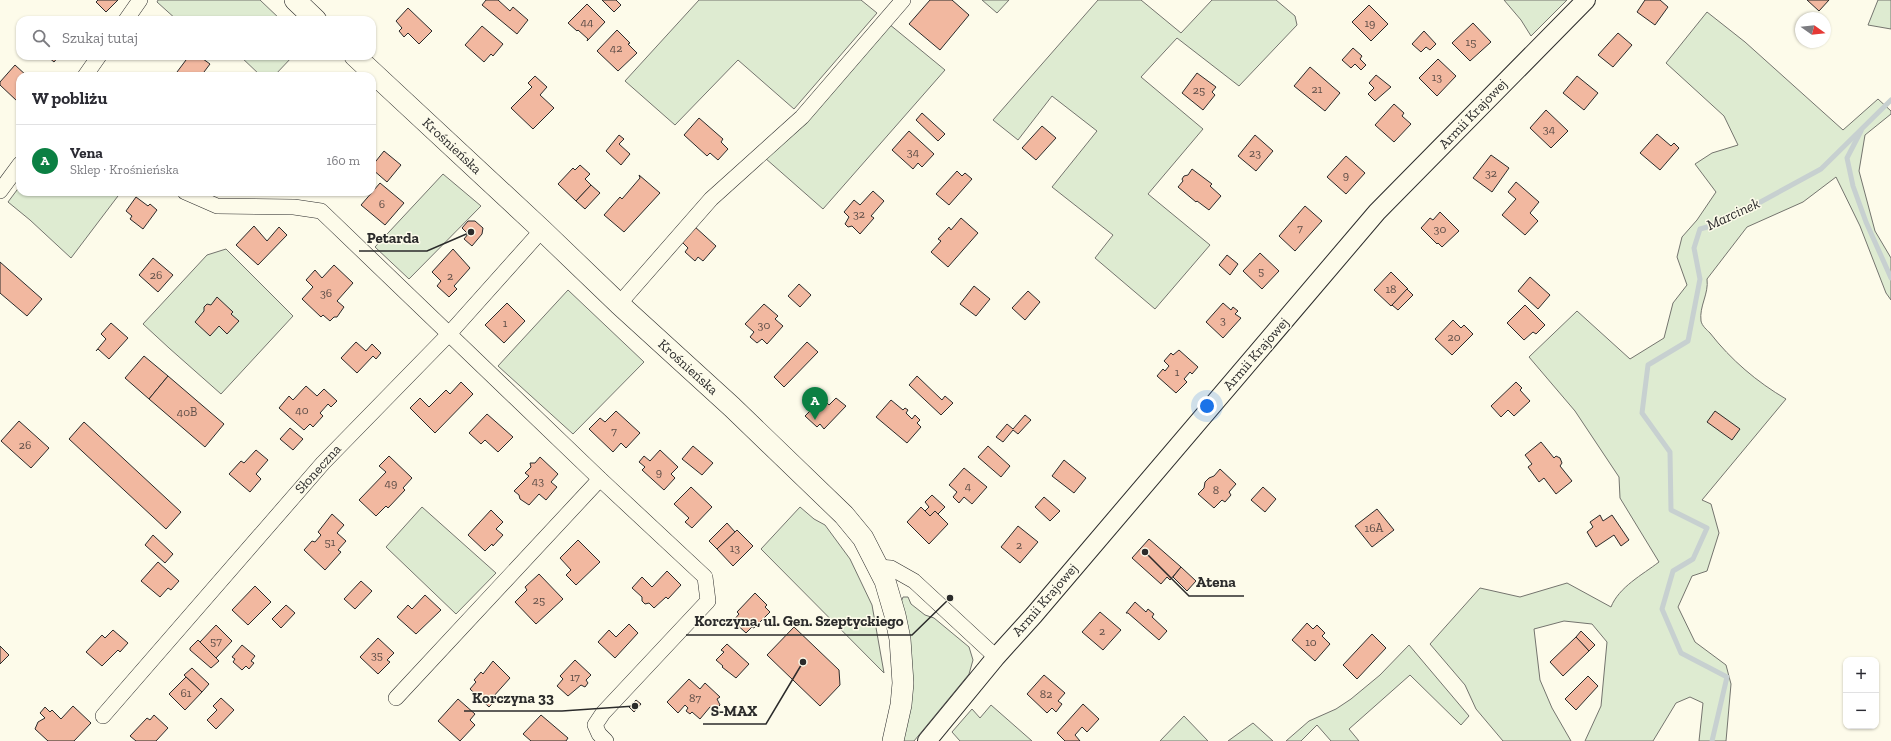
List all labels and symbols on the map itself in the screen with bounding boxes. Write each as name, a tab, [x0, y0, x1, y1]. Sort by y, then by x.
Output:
north arrow	[1795, 12, 1831, 48]
house number: 44	[581, 15, 594, 29]
house number: 19	[1365, 16, 1376, 30]
house number: 15	[1466, 35, 1476, 49]
house number: 42	[610, 41, 622, 55]
house number: 13	[1432, 70, 1442, 84]
street label: Armii Krajowej	[1435, 75, 1511, 153]
house number: 21	[1312, 82, 1323, 96]
house number: 25	[1193, 83, 1205, 97]
street label: Krośnieńska	[419, 114, 485, 178]
house number: 34	[1543, 122, 1556, 136]
house number: 34	[907, 145, 920, 159]
house number: 23	[1249, 146, 1261, 160]
house number: 32	[1485, 166, 1497, 180]
house number: 9	[1343, 168, 1349, 182]
water label: Marcinek	[1704, 194, 1763, 234]
house number: 6	[379, 197, 385, 211]
house number: 32	[853, 207, 865, 221]
house number: 7	[1297, 221, 1303, 235]
house number: 30	[1434, 222, 1446, 236]
callout: Petarda	[359, 224, 427, 251]
text: Petarda	[367, 229, 420, 247]
house number: 5	[1258, 264, 1264, 278]
house number: 26	[150, 268, 162, 282]
house number: 2	[447, 269, 453, 283]
house number: 18	[1385, 282, 1397, 296]
house number: 36	[320, 286, 332, 300]
house number: 3	[1220, 313, 1226, 327]
street label: Armii Krajowej	[1220, 314, 1292, 394]
house number: 1	[503, 316, 508, 330]
house number: 30	[758, 318, 770, 332]
house number: 20	[1447, 330, 1461, 344]
street label: Krośnieńska	[654, 336, 722, 399]
house number: 1	[1175, 365, 1180, 379]
pin: A	[802, 387, 828, 420]
your location	[1197, 396, 1217, 416]
house number: 40	[295, 403, 309, 417]
house number: 40B	[177, 405, 197, 419]
house number: 7	[611, 424, 617, 438]
house number: 26	[19, 438, 31, 452]
street label: Słoneczna	[291, 441, 345, 497]
house number: 9	[656, 465, 662, 479]
house number: 43	[532, 474, 544, 488]
house number: 49	[385, 476, 397, 490]
house number: 4	[965, 479, 972, 493]
house number: 8	[1213, 483, 1219, 497]
house number: 16A	[1365, 521, 1384, 535]
house number: 51	[325, 535, 336, 549]
house number: 2	[1016, 538, 1022, 552]
house number: 13	[730, 541, 740, 555]
street label: Armii Krajowej	[1009, 560, 1081, 640]
callout: Atena	[1189, 569, 1244, 596]
text: Atena	[1196, 573, 1236, 591]
house number: 25	[533, 593, 545, 607]
callout: Korczyna, ul. Gen. Szeptyckiego	[686, 608, 912, 635]
text: Korczyna, ul. Gen. Szeptyckiego	[694, 612, 904, 630]
house number: 2	[1099, 624, 1105, 638]
house number: 57	[210, 634, 222, 648]
house number: 10	[1305, 635, 1317, 649]
house number: 35	[371, 648, 383, 662]
house number: 17	[570, 670, 580, 684]
callout: Korczyna 33	[464, 684, 562, 711]
house number: 61	[181, 686, 192, 700]
house number: 82	[1040, 687, 1052, 701]
text: Korczyna 33	[472, 689, 554, 707]
house number: 87	[689, 691, 701, 705]
callout: S-MAX	[703, 697, 766, 724]
text: S-MAX	[711, 702, 757, 720]

